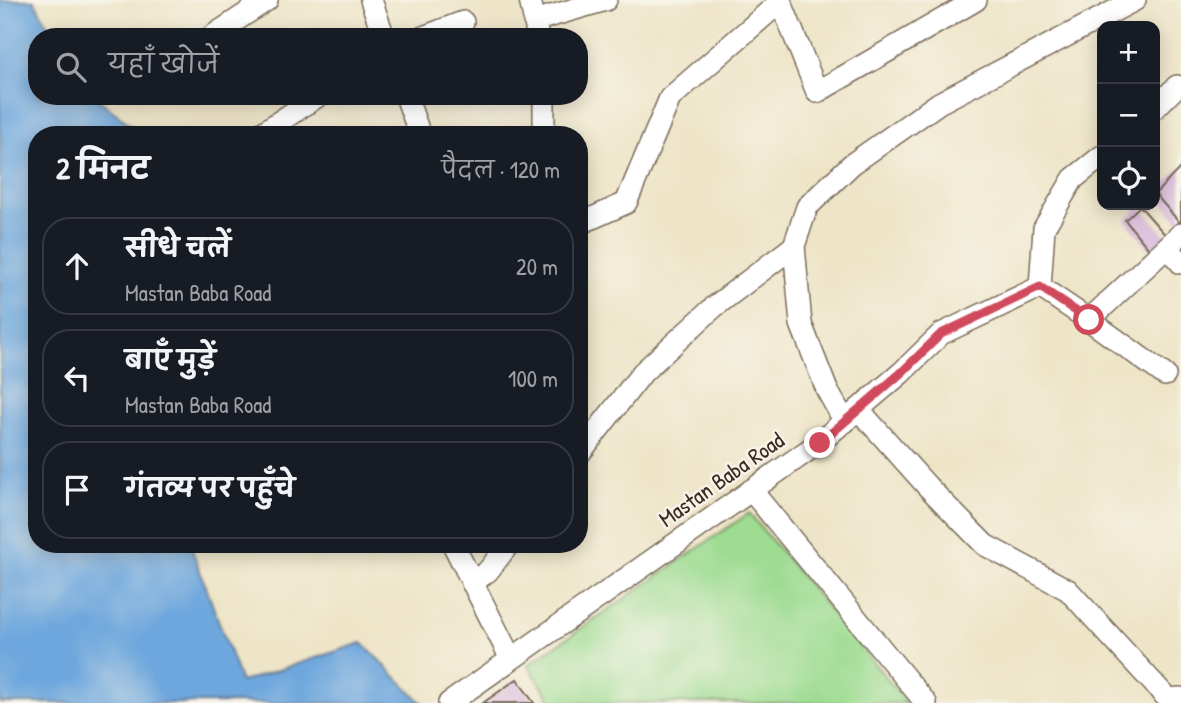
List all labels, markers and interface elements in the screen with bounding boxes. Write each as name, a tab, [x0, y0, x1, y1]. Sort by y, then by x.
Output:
map controls	[1097, 21, 1160, 210]
button: +	[1097, 21, 1160, 84]
search box	[28, 28, 588, 105]
text: यहाँ खोजें	[108, 46, 219, 81]
icon: search	[52, 48, 90, 86]
button: −	[1097, 84, 1160, 147]
button: locate	[1097, 147, 1160, 210]
text: 2 मिनट	[56, 148, 150, 188]
text: पैदल · 120 m	[441, 154, 560, 185]
text: सीधे चलें	[125, 230, 231, 265]
icon: ahead	[58, 247, 96, 285]
text: 20 m	[516, 251, 558, 282]
text: Mastan Baba Road	[125, 277, 271, 308]
route start	[1073, 304, 1104, 335]
text: बाएँ मुड़ें	[125, 342, 216, 377]
icon: left	[58, 359, 96, 397]
text: 100 m	[508, 363, 558, 394]
text: Mastan Baba Road	[125, 389, 271, 420]
street label: Mastan Baba Road	[652, 424, 790, 534]
route end	[804, 427, 835, 458]
text: गंतव्य पर पहुँचे	[125, 470, 295, 505]
icon: arrive	[58, 471, 96, 509]

